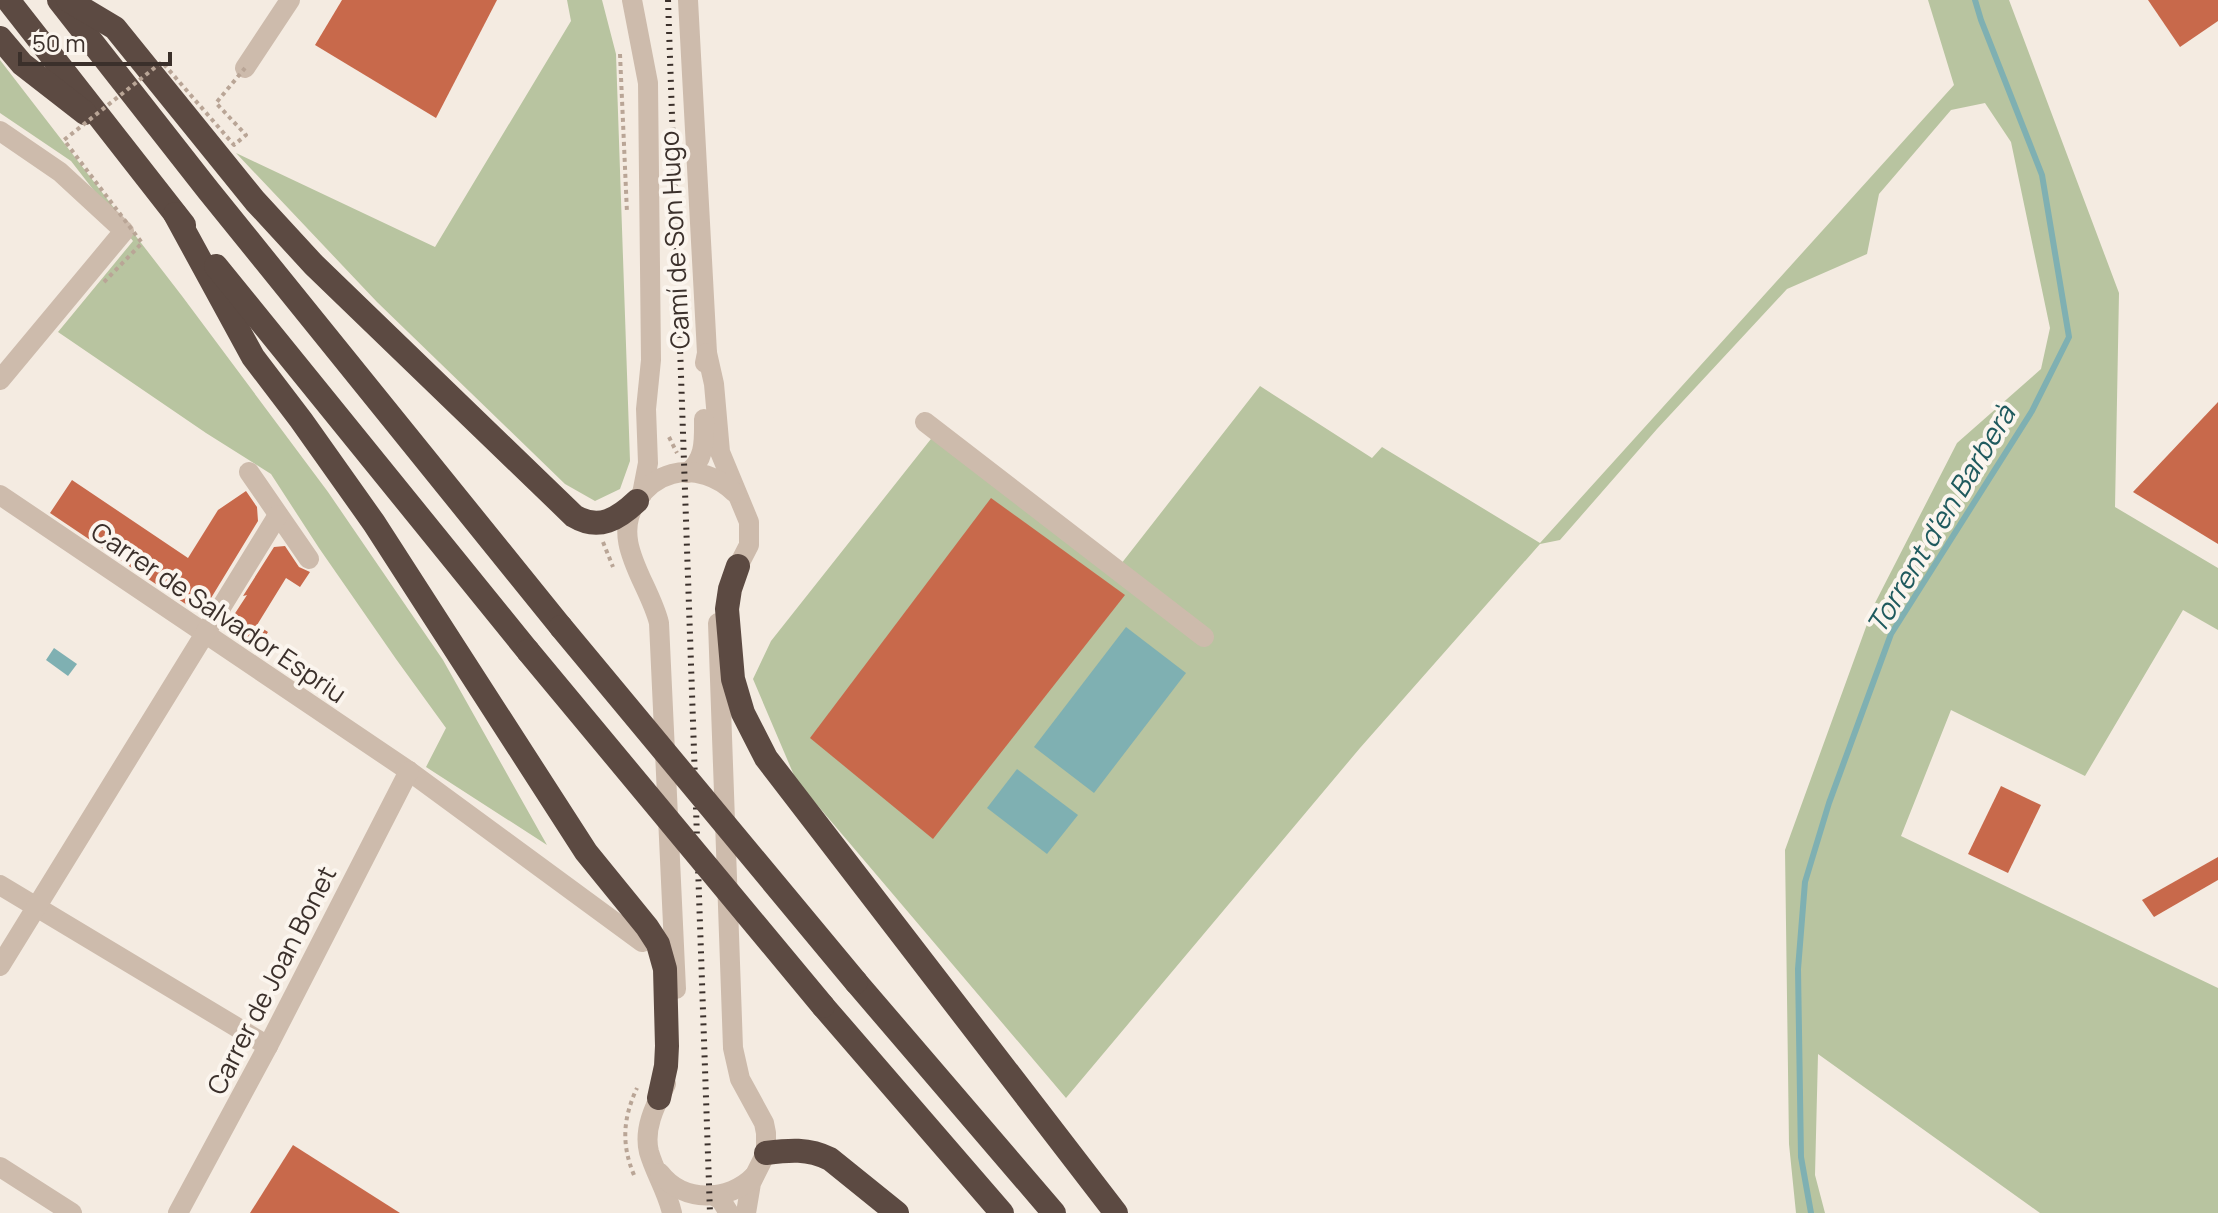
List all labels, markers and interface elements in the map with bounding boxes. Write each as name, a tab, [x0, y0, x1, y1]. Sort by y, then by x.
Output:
scale bar	[20, 16, 170, 66]
text: 50 m	[32, 26, 86, 59]
street label: Camí de Son Hugo	[650, 130, 698, 350]
water label: Torrent d'en Barberà	[1857, 397, 2024, 640]
street label: Carrer de Salvador Espriu	[84, 513, 354, 711]
street label: Carrer de Joan Bonet	[198, 860, 344, 1100]

